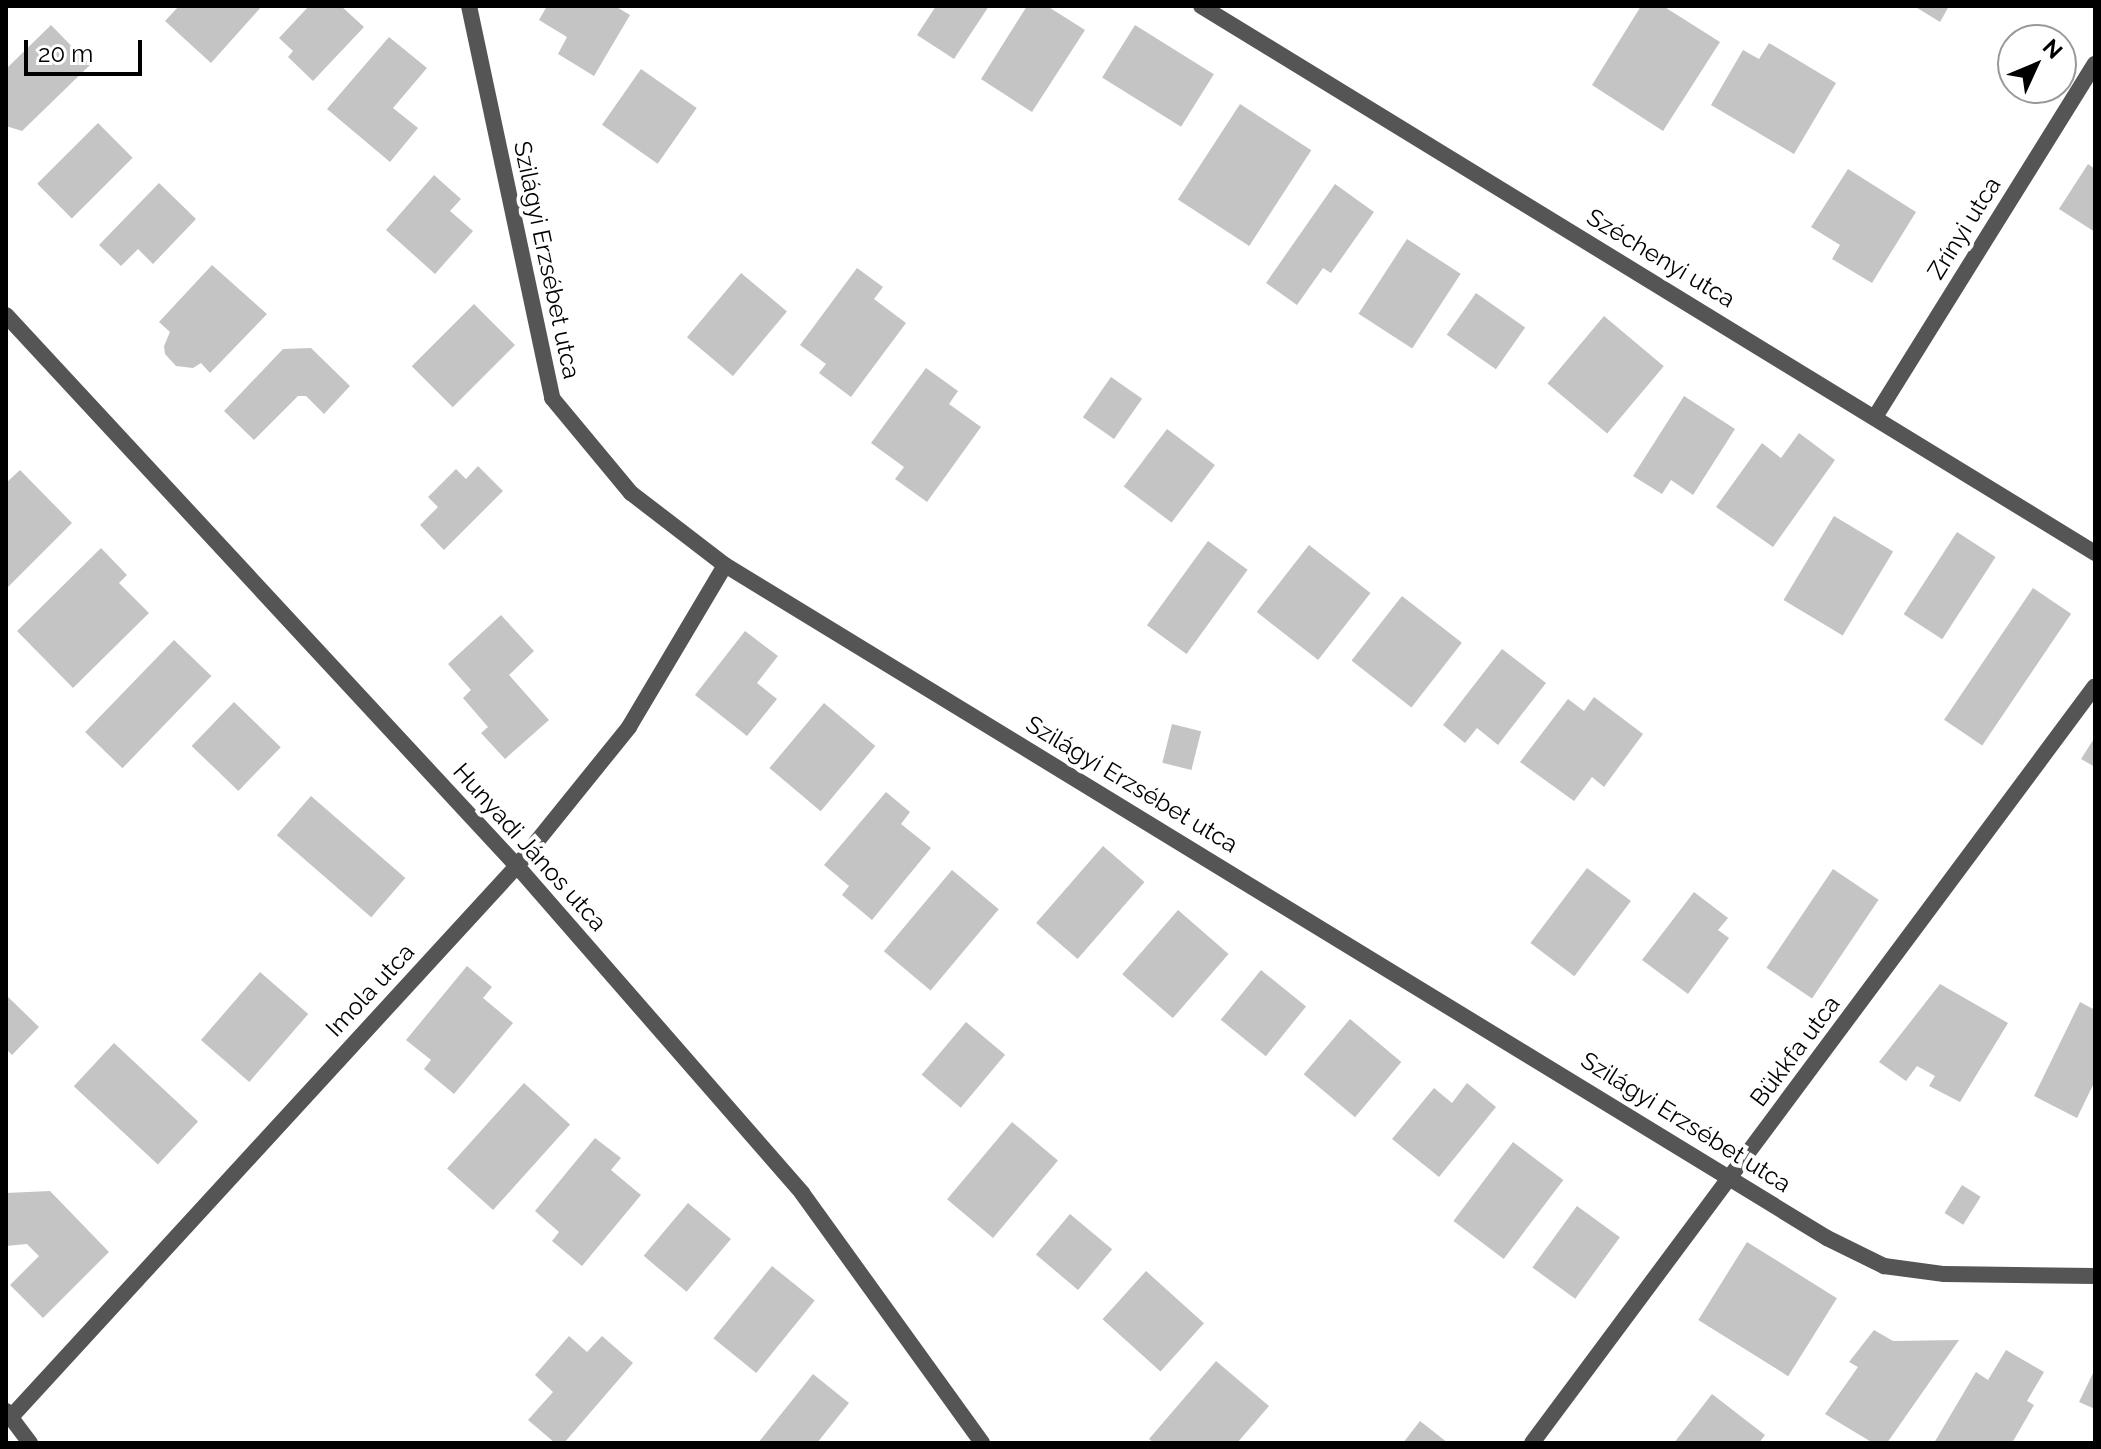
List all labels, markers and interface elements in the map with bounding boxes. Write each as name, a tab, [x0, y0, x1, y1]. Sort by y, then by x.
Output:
scale bar	[28, 24, 146, 74]
north arrow	[1997, 24, 2077, 104]
text: N	[2038, 34, 2068, 64]
text: 20 m	[38, 39, 93, 68]
street label: Szilágyi Erzsébet utca	[508, 139, 586, 381]
street label: Zrínyi utca	[1921, 172, 2007, 284]
street label: Széchenyi utca	[1582, 202, 1740, 314]
street label: Szilágyi Erzsébet utca	[1021, 709, 1243, 859]
street label: Hunyadi János utca	[447, 757, 613, 937]
street label: Imola utca	[320, 938, 420, 1042]
street label: Bükkfa utca	[1744, 990, 1846, 1112]
street label: Szilágyi Erzsébet utca	[1576, 1046, 1796, 1198]

